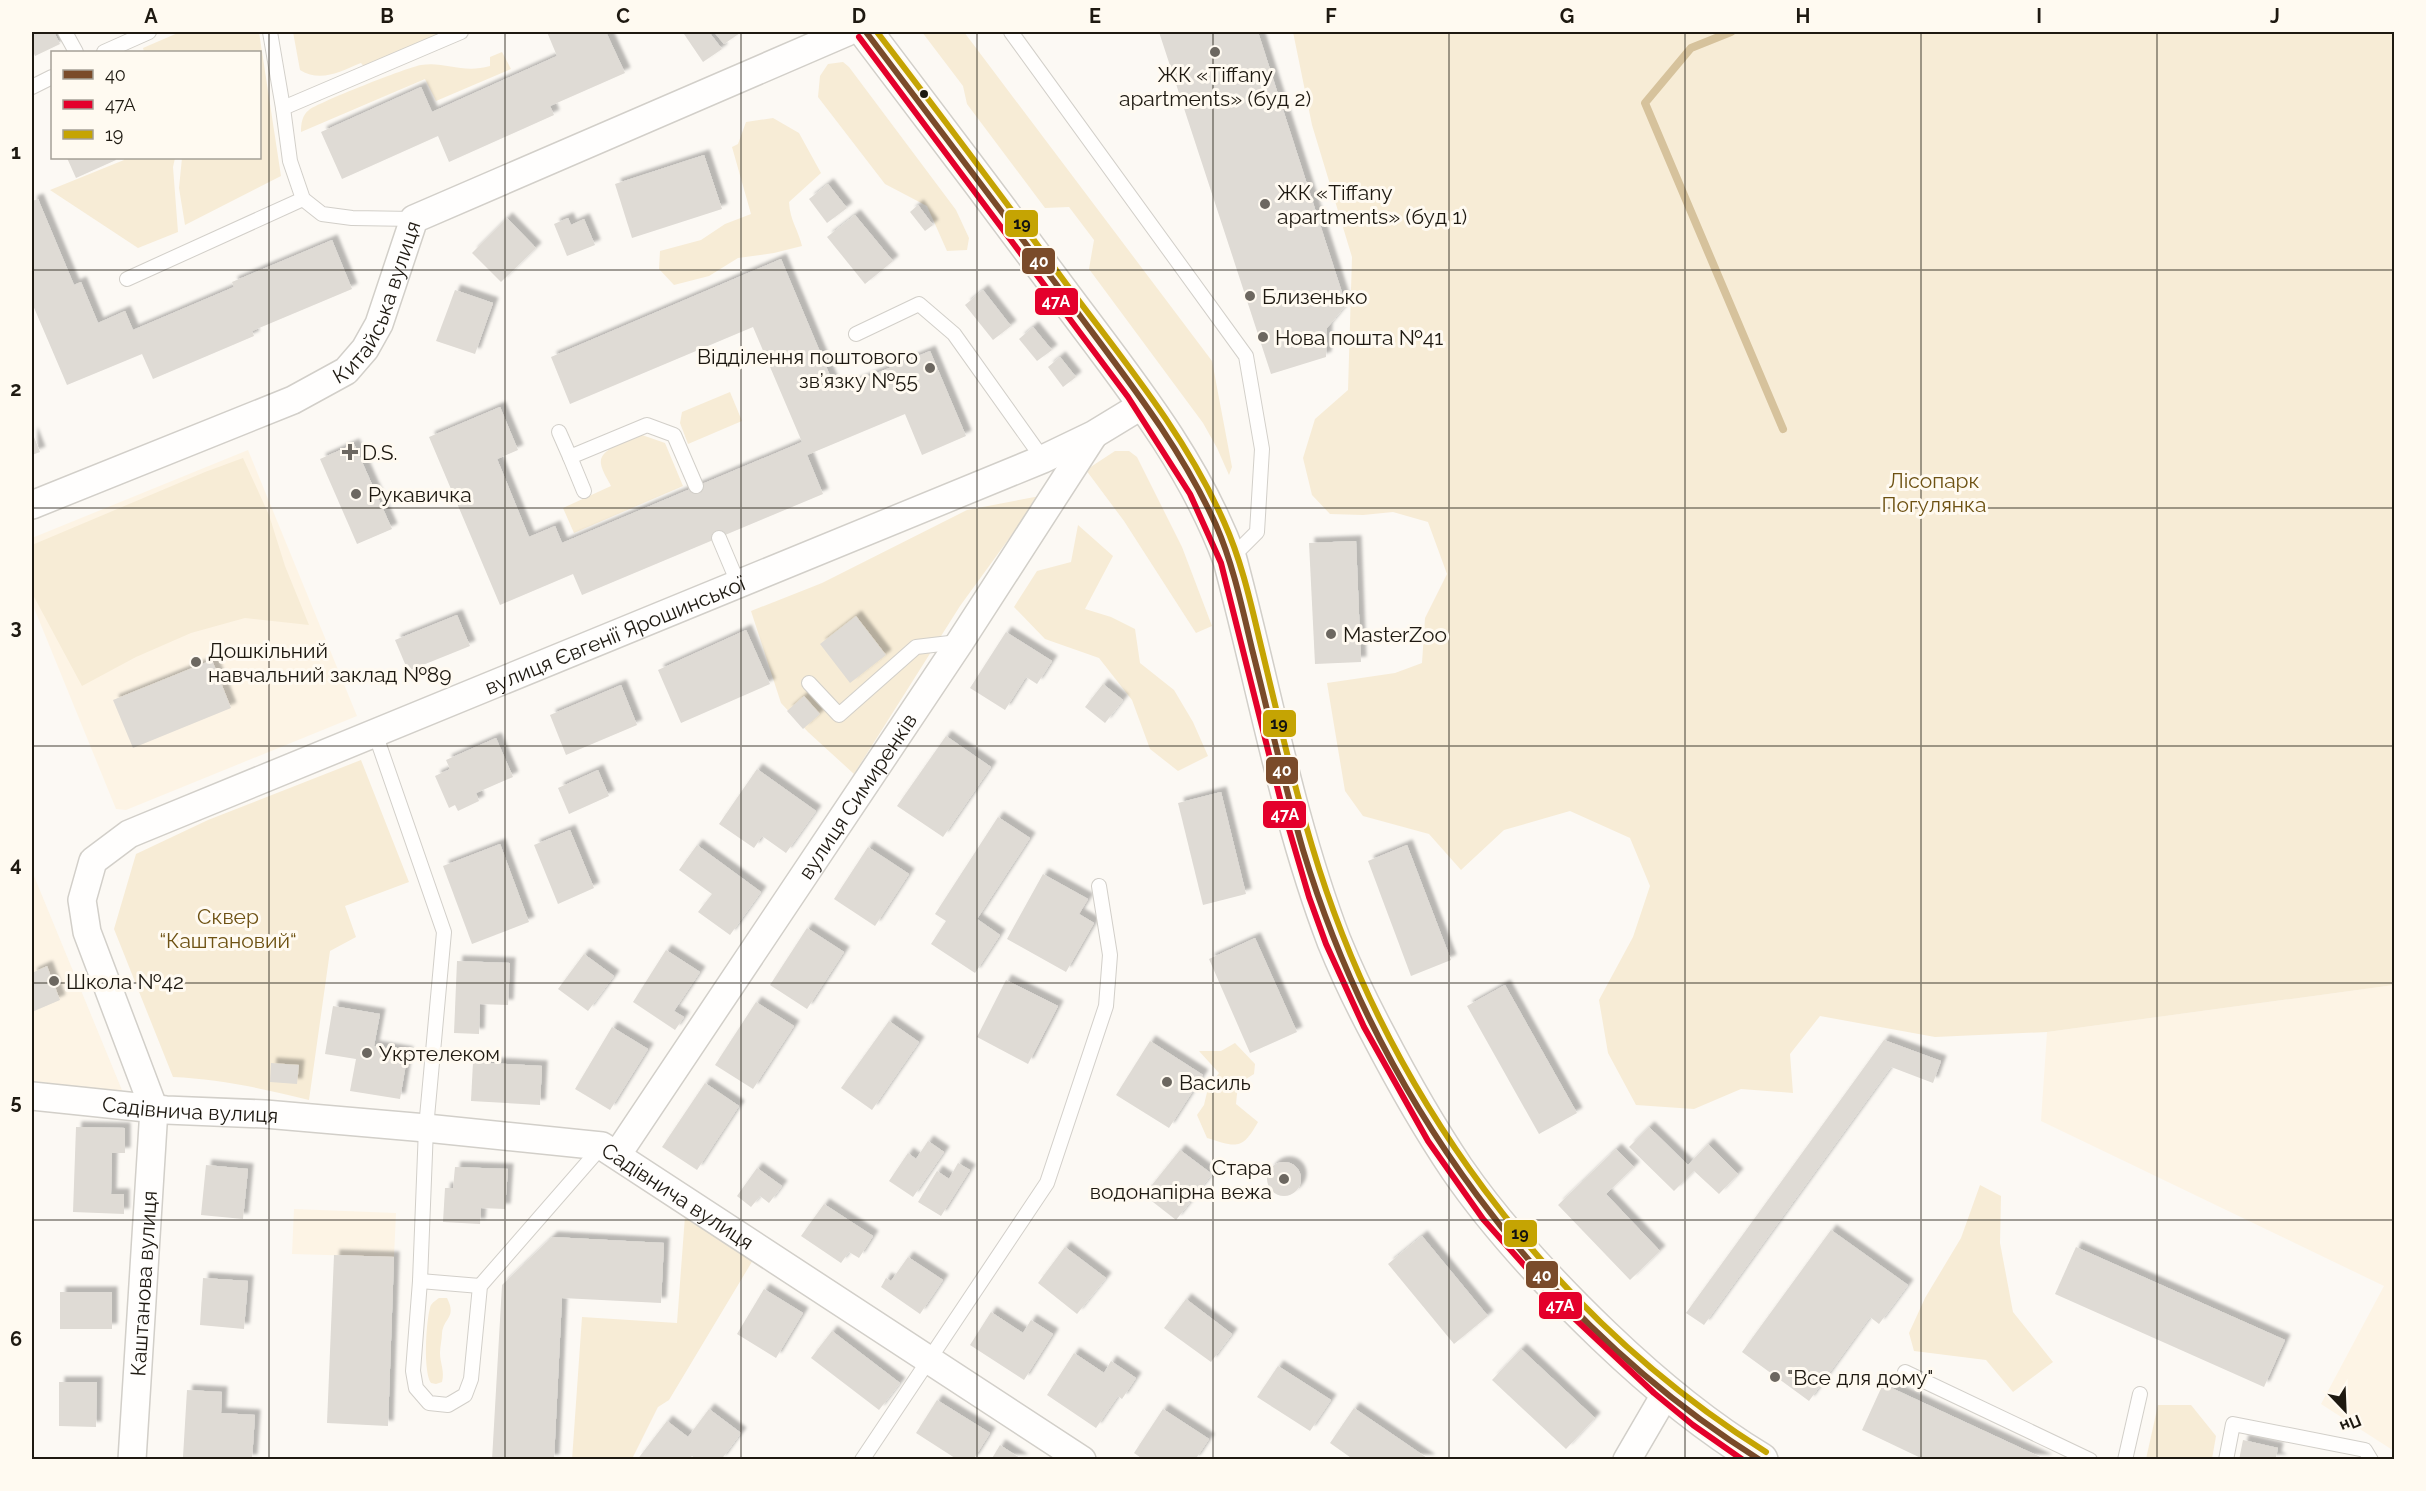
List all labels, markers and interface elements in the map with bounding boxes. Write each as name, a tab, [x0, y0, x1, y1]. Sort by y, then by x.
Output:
text: A	[144, 4, 158, 28]
text: B	[380, 4, 394, 28]
text: C	[616, 4, 630, 28]
text: D	[852, 4, 866, 28]
text: E	[1089, 4, 1101, 28]
text: F	[1325, 4, 1337, 28]
text: G	[1560, 4, 1574, 28]
text: H	[1796, 4, 1810, 28]
text: I	[2036, 4, 2042, 28]
text: J	[2270, 4, 2280, 28]
marker: ЖК «Tiffany apartments» (буд 2)	[1208, 45, 1222, 59]
legend	[51, 51, 261, 159]
place label: ЖК «Tiffany apartments» (буд 2)	[1119, 62, 1311, 111]
text: 40	[105, 64, 126, 85]
unlabelled marker	[918, 88, 930, 100]
text: 47А	[105, 94, 136, 115]
text: 19	[105, 124, 123, 145]
text: 1	[11, 140, 21, 164]
place label: ЖК «Tiffany apartments» (буд 1)	[1277, 180, 1467, 229]
marker: ЖК «Tiffany apartments» (буд 1)	[1258, 197, 1272, 211]
line badge: 19	[1004, 209, 1039, 238]
text: 19	[1013, 214, 1031, 233]
street label: Китайська вулиця	[328, 217, 425, 388]
line badge: 40	[1021, 247, 1056, 275]
text: 40	[1030, 252, 1049, 271]
place label: Близенько	[1262, 284, 1367, 309]
line badge: 47А	[1034, 287, 1079, 316]
marker: Близенько	[1243, 289, 1257, 303]
text: 47А	[1042, 292, 1070, 311]
place label: Нова пошта №41	[1275, 325, 1443, 350]
marker: Нова пошта №41	[1256, 330, 1270, 344]
place label: Відділення поштового зв’язку №55	[697, 344, 918, 393]
marker: Відділення поштового зв’язку №55	[923, 361, 937, 375]
text: 2	[10, 377, 22, 401]
place label: D.S.	[362, 440, 397, 465]
marker: D.S.	[343, 445, 357, 459]
park label: Лісопарк Погулянка	[1882, 468, 1986, 517]
place label: Рукавичка	[368, 482, 472, 507]
marker: Рукавичка	[349, 487, 363, 501]
street label: вулиця Євгенії Ярошинської	[481, 570, 749, 699]
text: 3	[10, 615, 22, 639]
place label: MasterZoo	[1343, 622, 1447, 647]
marker: MasterZoo	[1324, 627, 1338, 641]
place label: Дошкільний навчальний заклад №89	[208, 638, 452, 687]
marker: Дошкільний навчальний заклад №89	[189, 655, 203, 669]
street label: вулиця Симиренків	[793, 708, 921, 883]
line badge: 19	[1262, 709, 1297, 738]
text: 19	[1270, 714, 1288, 733]
line badge: 40	[1265, 756, 1299, 785]
text: 40	[1273, 761, 1292, 780]
line badge: 47А	[1262, 800, 1307, 829]
text: 47А	[1271, 805, 1299, 824]
text: 4	[10, 852, 22, 876]
park label: Сквер “Каштановий“	[159, 904, 297, 953]
place label: Школа №42	[66, 969, 184, 994]
marker: Школа №42	[47, 974, 61, 988]
place label: Укртелеком	[379, 1041, 500, 1066]
marker: Укртелеком	[360, 1046, 374, 1060]
place label: Василь	[1179, 1070, 1251, 1095]
marker: Василь	[1160, 1075, 1174, 1089]
text: 5	[10, 1090, 22, 1114]
street label: Садівнича вулиця	[101, 1091, 279, 1128]
street label: Садівнича вулиця	[597, 1137, 759, 1254]
place label: Стара водонапірна вежа	[1090, 1155, 1272, 1204]
marker: Стара водонапірна вежа	[1277, 1172, 1291, 1186]
street label: Каштанова вулиця	[125, 1190, 161, 1377]
line badge: 19	[1503, 1219, 1538, 1248]
text: 19	[1511, 1224, 1529, 1243]
line badge: 40	[1525, 1260, 1559, 1289]
text: 40	[1533, 1266, 1552, 1285]
line badge: 47А	[1538, 1291, 1583, 1320]
text: 47А	[1546, 1296, 1574, 1315]
text: 6	[10, 1327, 22, 1351]
place label: "Все для дому"	[1787, 1365, 1934, 1390]
marker: "Все для дому"	[1768, 1370, 1782, 1384]
north arrow	[2315, 1380, 2375, 1440]
text: Пн	[2337, 1410, 2364, 1436]

